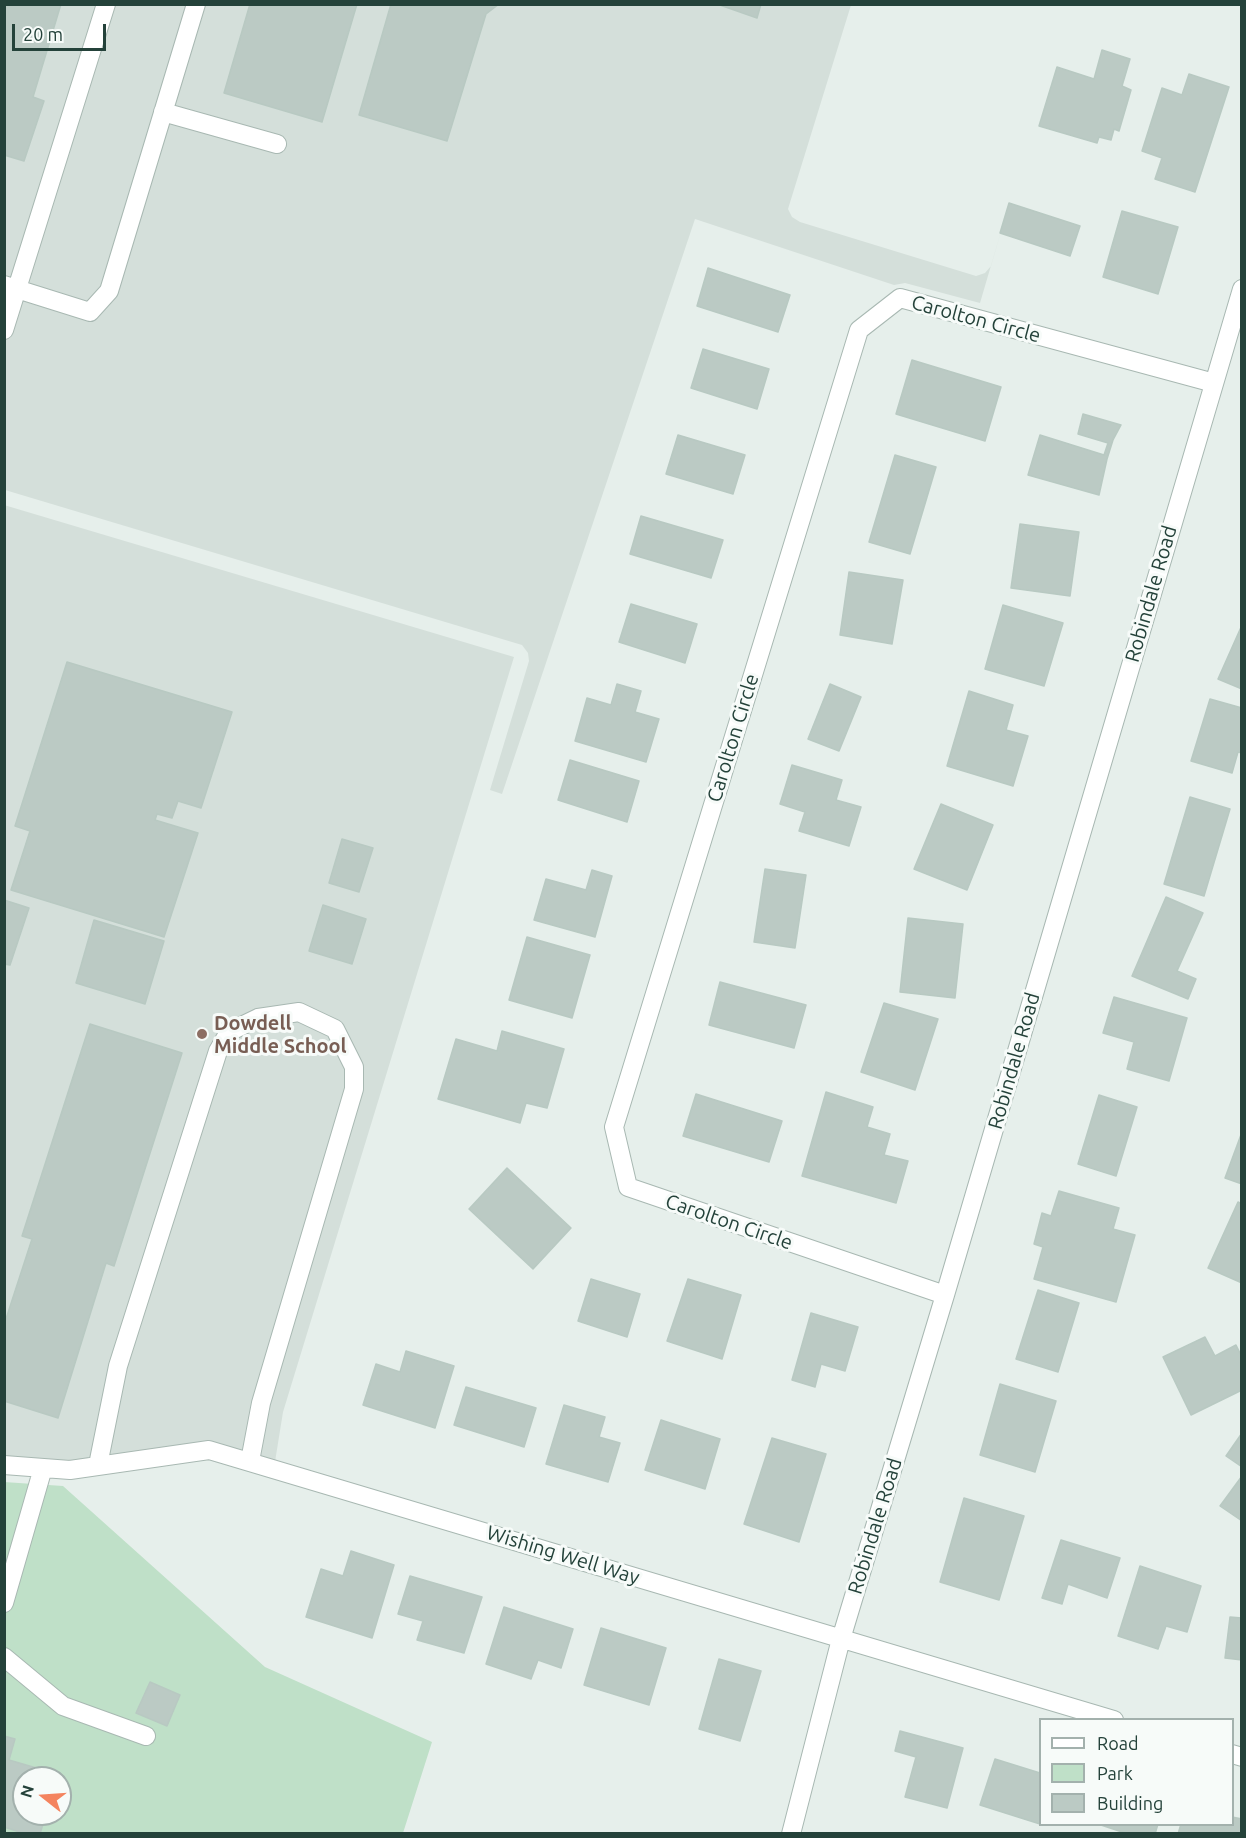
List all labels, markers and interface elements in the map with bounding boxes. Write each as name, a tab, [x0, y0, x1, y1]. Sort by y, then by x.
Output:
scale bar	[15, 12, 110, 50]
text: 20 m	[23, 24, 63, 44]
street label: Carolton Circle	[909, 290, 1043, 348]
street label: Robindale Road	[1120, 523, 1182, 665]
street label: Carolton Circle	[702, 671, 764, 805]
street label: Robindale Road	[983, 990, 1045, 1132]
place label: Dowdell Middle School	[214, 1011, 347, 1058]
marker: Dowdell Middle School	[195, 1027, 209, 1041]
street label: Carolton Circle	[662, 1189, 796, 1255]
street label: Robindale Road	[843, 1455, 907, 1597]
street label: Wishing Well Way	[484, 1520, 642, 1590]
legend	[1039, 1718, 1234, 1826]
text: Road	[1097, 1733, 1139, 1753]
text: Park	[1097, 1763, 1133, 1783]
north arrow	[12, 1766, 72, 1826]
text: N	[16, 1783, 37, 1800]
text: Building	[1097, 1793, 1163, 1813]

